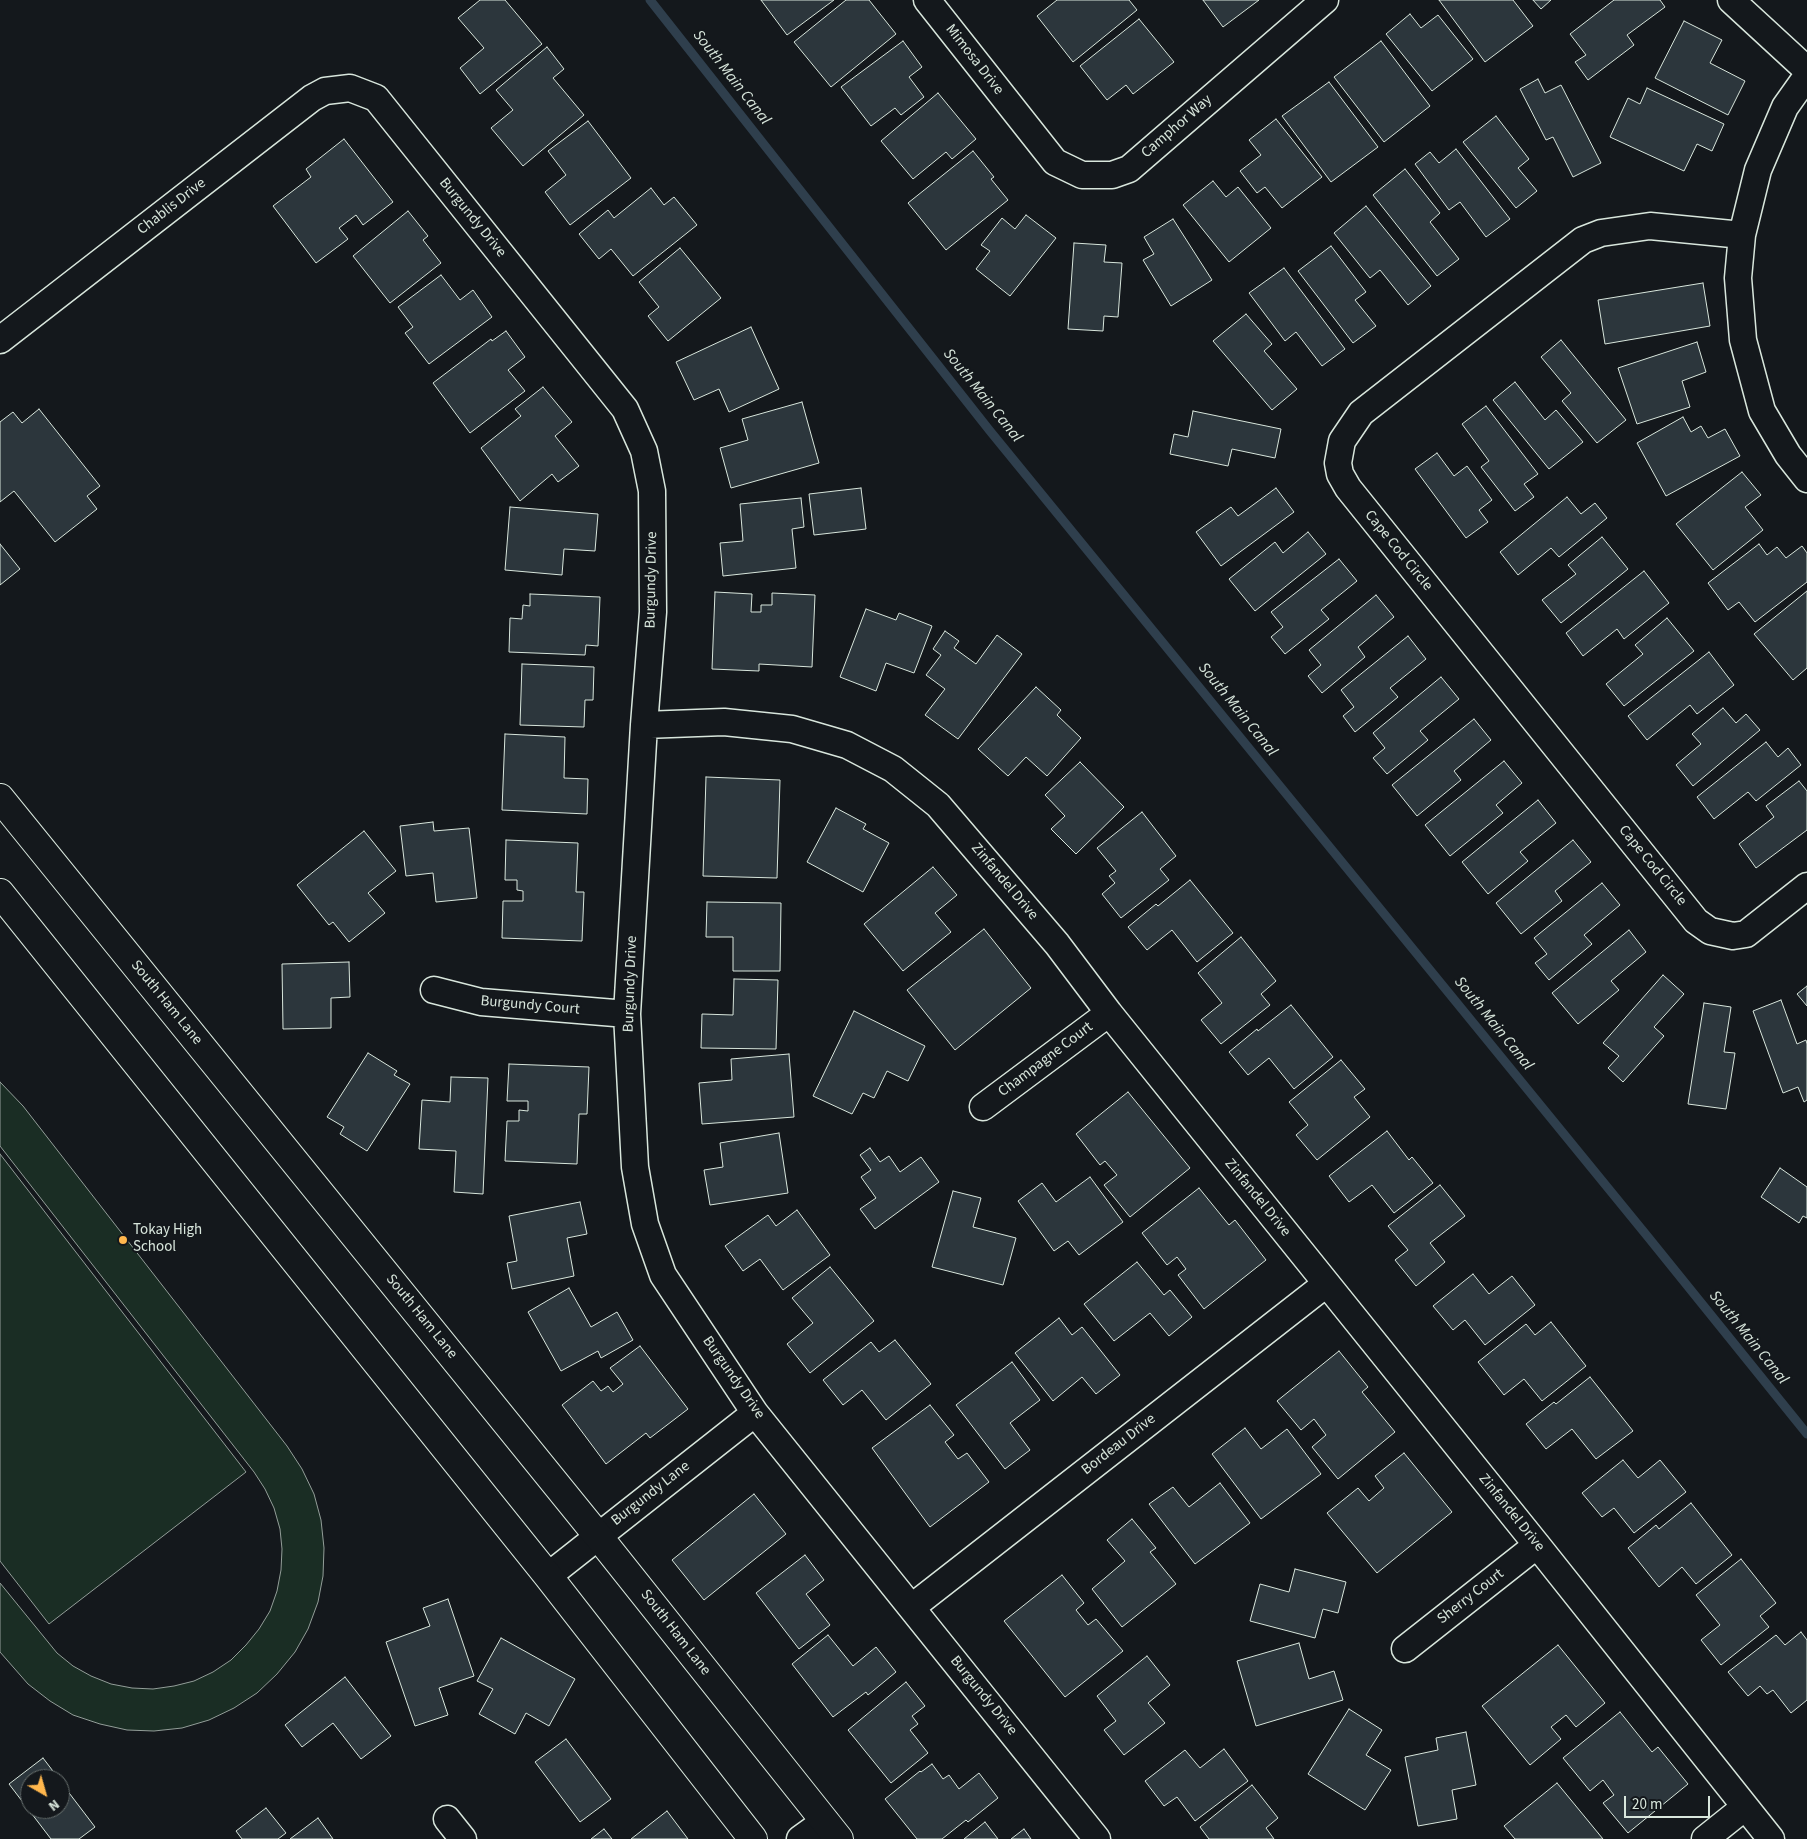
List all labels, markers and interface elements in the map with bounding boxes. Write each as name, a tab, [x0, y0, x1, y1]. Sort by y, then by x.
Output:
street label: Mimosa Drive	[941, 21, 1007, 99]
water label: South Main Canal	[688, 27, 774, 129]
street label: Camphor Way	[1138, 92, 1216, 162]
street label: Chablis Drive	[134, 175, 210, 239]
street label: Burgundy Drive	[435, 175, 509, 261]
water label: South Main Canal	[938, 345, 1026, 447]
street label: Cape Cod Circle	[1360, 507, 1436, 595]
street label: Burgundy Drive	[642, 531, 662, 629]
water label: South Main Canal	[1193, 659, 1281, 761]
street label: Cape Cod Circle	[1614, 822, 1690, 910]
street label: Zinfandel Drive	[967, 840, 1041, 924]
street label: Burgundy Drive	[620, 935, 642, 1033]
street label: South Ham Lane	[126, 957, 206, 1049]
water label: South Main Canal	[1449, 973, 1537, 1075]
street label: Burgundy Court	[480, 993, 580, 1019]
street label: Champagne Court	[995, 1019, 1097, 1101]
street label: Zinfandel Drive	[1220, 1155, 1294, 1241]
place label: Tokay High School	[133, 1222, 202, 1257]
marker: Tokay High School	[117, 1234, 129, 1246]
street label: South Ham Lane	[381, 1271, 461, 1363]
water label: South Main Canal	[1704, 1287, 1792, 1389]
street label: Burgundy Drive	[698, 1333, 768, 1423]
street label: Bordeau Drive	[1078, 1411, 1160, 1479]
street label: Burgundy Lane	[608, 1458, 694, 1530]
street label: Zinfandel Drive	[1474, 1470, 1548, 1556]
street label: Sherry Court	[1434, 1565, 1508, 1629]
street label: South Ham Lane	[636, 1587, 714, 1679]
street label: Burgundy Drive	[946, 1653, 1020, 1739]
north arrow	[20, 1769, 70, 1819]
scale bar	[1627, 1786, 1713, 1818]
text: N	[44, 1794, 63, 1816]
text: 20 m	[1632, 1794, 1662, 1815]

